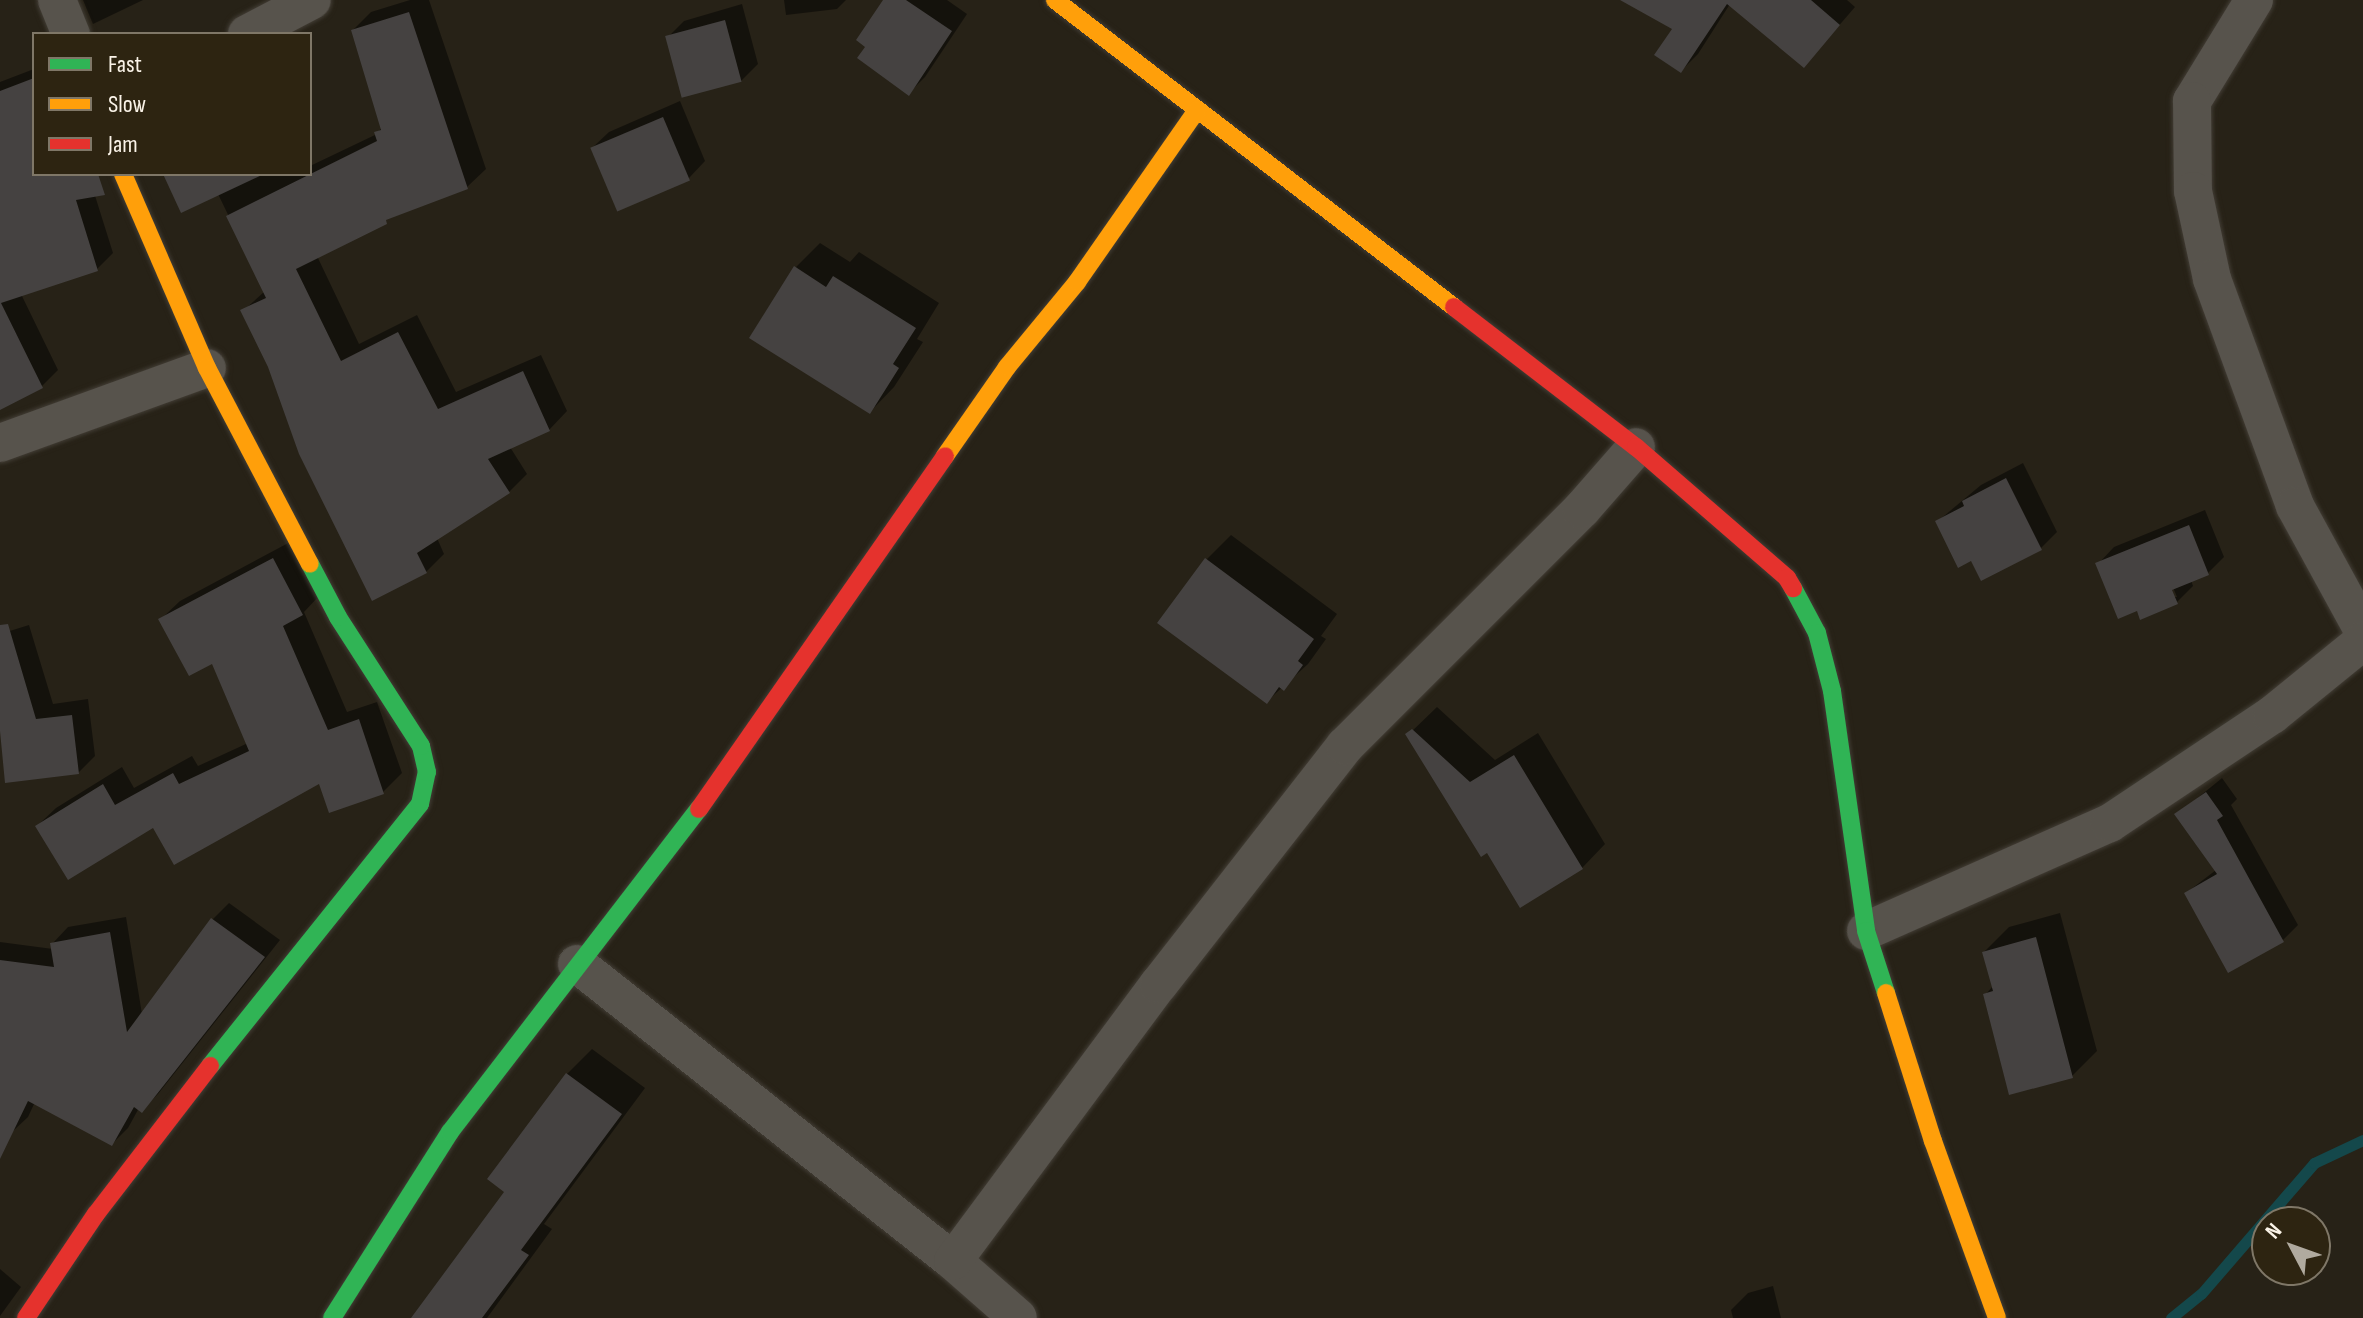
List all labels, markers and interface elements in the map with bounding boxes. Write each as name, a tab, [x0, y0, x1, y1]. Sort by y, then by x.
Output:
legend	[32, 32, 312, 176]
text: Fast	[108, 50, 142, 79]
text: Slow	[108, 90, 146, 119]
text: Jam	[108, 130, 138, 159]
north arrow	[2251, 1206, 2331, 1286]
text: N	[2260, 1218, 2288, 1245]

